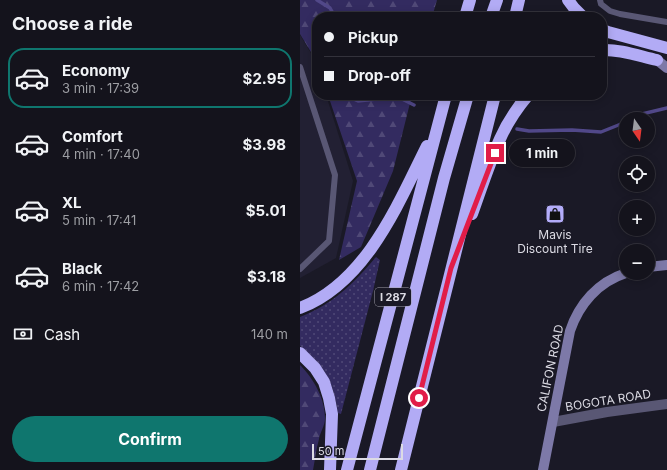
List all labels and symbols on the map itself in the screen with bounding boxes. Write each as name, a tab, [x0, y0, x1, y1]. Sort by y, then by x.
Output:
north arrow	[619, 112, 655, 148]
callout: 1 min	[509, 139, 575, 167]
route end	[486, 144, 504, 162]
shop icon: Mavis Discount Tire	[544, 203, 566, 225]
place label: Mavis Discount Tire	[517, 227, 593, 256]
road number: I 287	[375, 288, 411, 306]
street label: CALIFON ROAD	[533, 323, 567, 413]
street label: BOGOTA ROAD	[564, 386, 652, 414]
route start	[410, 389, 428, 407]
scale bar	[312, 442, 403, 461]

